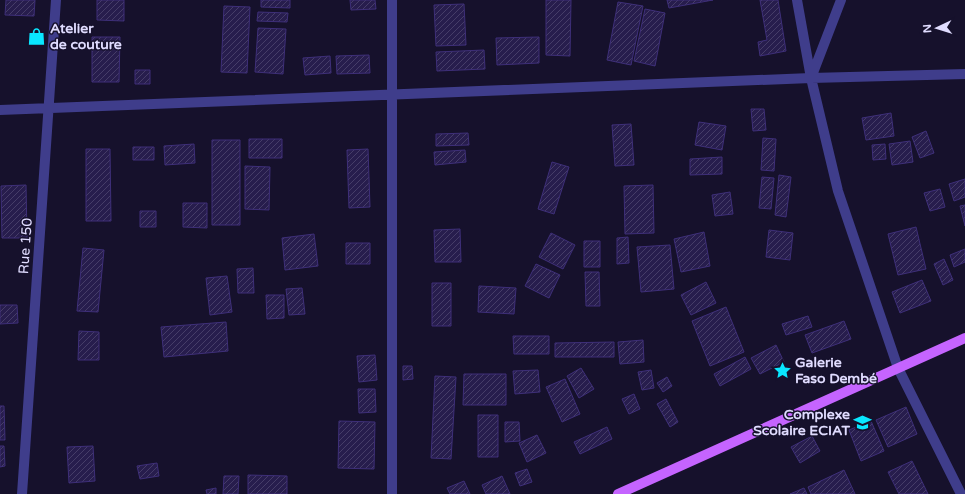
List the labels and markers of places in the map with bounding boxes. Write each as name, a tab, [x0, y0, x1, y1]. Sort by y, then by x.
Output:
place label: Atelier de couture	[50, 20, 122, 53]
shop icon: Atelier de couture	[27, 26, 47, 46]
place label: Galerie Faso Dembé	[795, 354, 877, 387]
place icon: Galerie Faso Dembé	[772, 360, 792, 380]
place label: Complexe Scolaire ECIAT	[753, 406, 850, 439]
school or university icon: Complexe Scolaire ECIAT	[853, 412, 873, 432]

